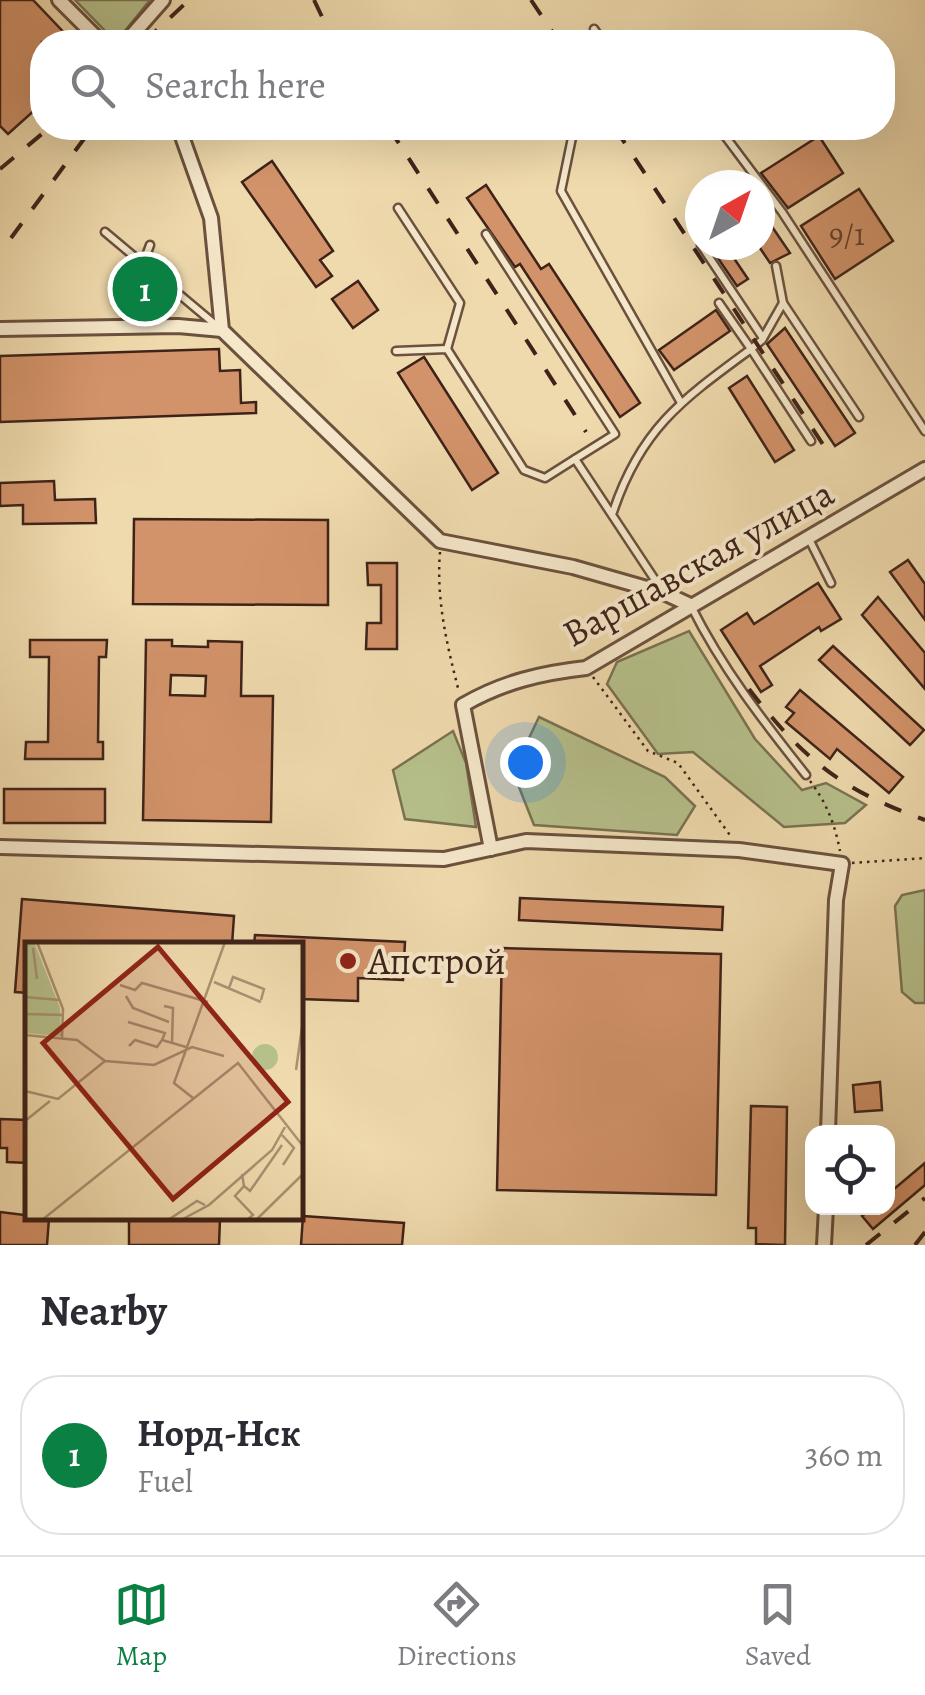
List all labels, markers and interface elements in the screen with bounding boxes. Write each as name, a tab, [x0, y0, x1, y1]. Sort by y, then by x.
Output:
search box	[30, 30, 895, 140]
icon: search	[65, 58, 120, 113]
text: Search here	[145, 59, 326, 111]
north arrow	[685, 170, 775, 260]
house number: 9/1	[829, 212, 865, 256]
pin: 1	[112, 252, 178, 326]
street label: Варшавская улица	[553, 467, 843, 659]
your location	[500, 737, 551, 788]
place label: Апстрой	[367, 935, 506, 987]
inset map	[25, 942, 302, 1220]
marker: Апстрой	[337, 950, 359, 972]
map controls	[805, 1125, 895, 1215]
button: locate	[805, 1125, 895, 1215]
text: Nearby	[40, 1282, 167, 1339]
text: Норд-Нск	[137, 1407, 301, 1459]
text: 1	[69, 1433, 80, 1477]
text: 360 m	[805, 1433, 883, 1477]
text: Fuel	[137, 1459, 193, 1503]
tab: Map	[114, 1577, 169, 1675]
tab: Directions	[397, 1577, 517, 1675]
tab: Saved	[745, 1577, 811, 1675]

